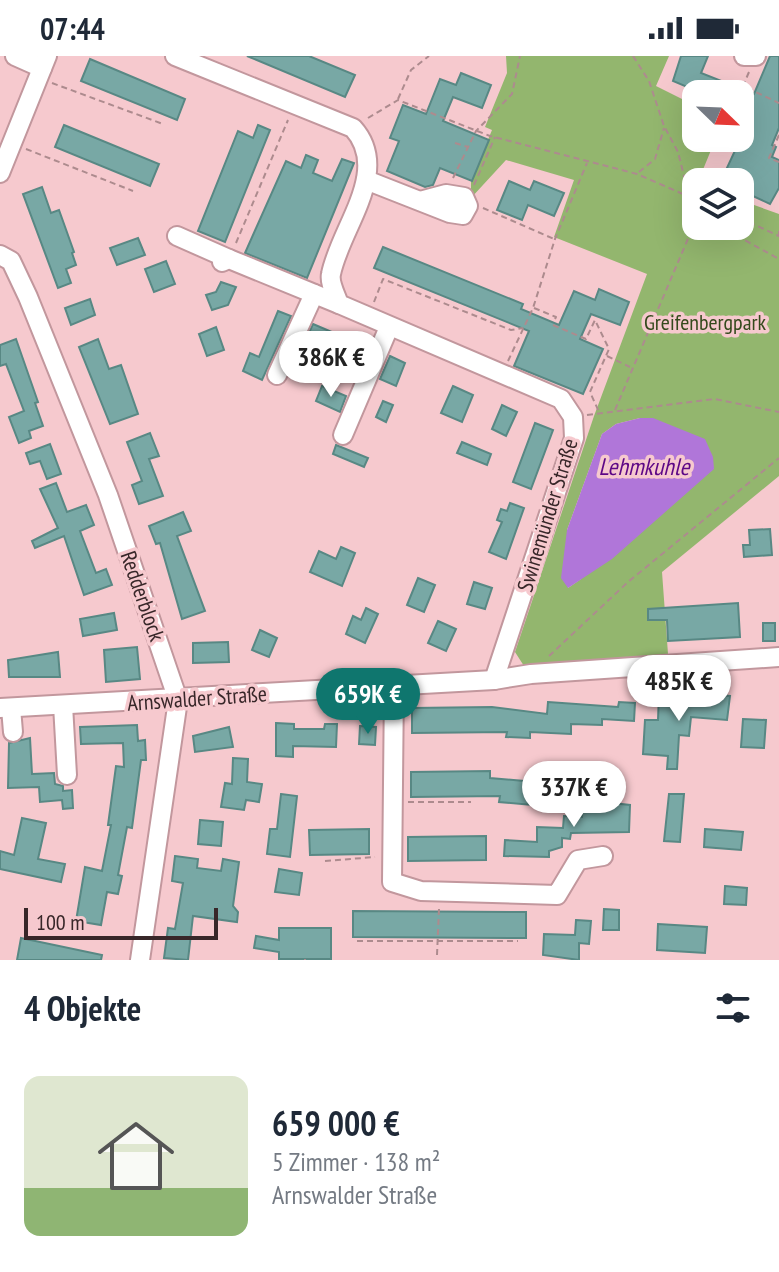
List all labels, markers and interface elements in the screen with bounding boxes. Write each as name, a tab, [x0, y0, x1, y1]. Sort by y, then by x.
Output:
text: 07:44	[40, 9, 105, 48]
north arrow	[682, 80, 754, 152]
map controls	[682, 80, 754, 240]
button: layers	[682, 168, 754, 240]
park label: Greifenbergpark	[644, 308, 766, 336]
pin: 386K €	[266, 331, 396, 399]
text: 386K €	[297, 340, 365, 373]
street label: Swinemünder Straße	[510, 435, 584, 595]
water label: Lehmkuhle	[599, 451, 691, 482]
street label: Redderblock	[115, 547, 172, 645]
pin: 485K €	[614, 655, 744, 723]
text: 485K €	[645, 664, 713, 697]
pin: 659K €	[303, 668, 433, 736]
text: 659K €	[334, 677, 402, 710]
street label: Arnswalder Straße	[126, 679, 268, 717]
pin: 337K €	[509, 761, 639, 829]
text: 337K €	[540, 770, 608, 803]
scale bar	[24, 904, 218, 940]
text: 100 m	[36, 908, 85, 936]
text: 4 Objekte	[24, 986, 141, 1030]
icon: filters	[711, 986, 755, 1030]
text: 659 000 €	[272, 1101, 400, 1145]
icon: home	[88, 1108, 184, 1204]
text: 5 Zimmer · 138 m²	[272, 1145, 440, 1178]
text: Arnswalder Straße	[272, 1178, 437, 1211]

